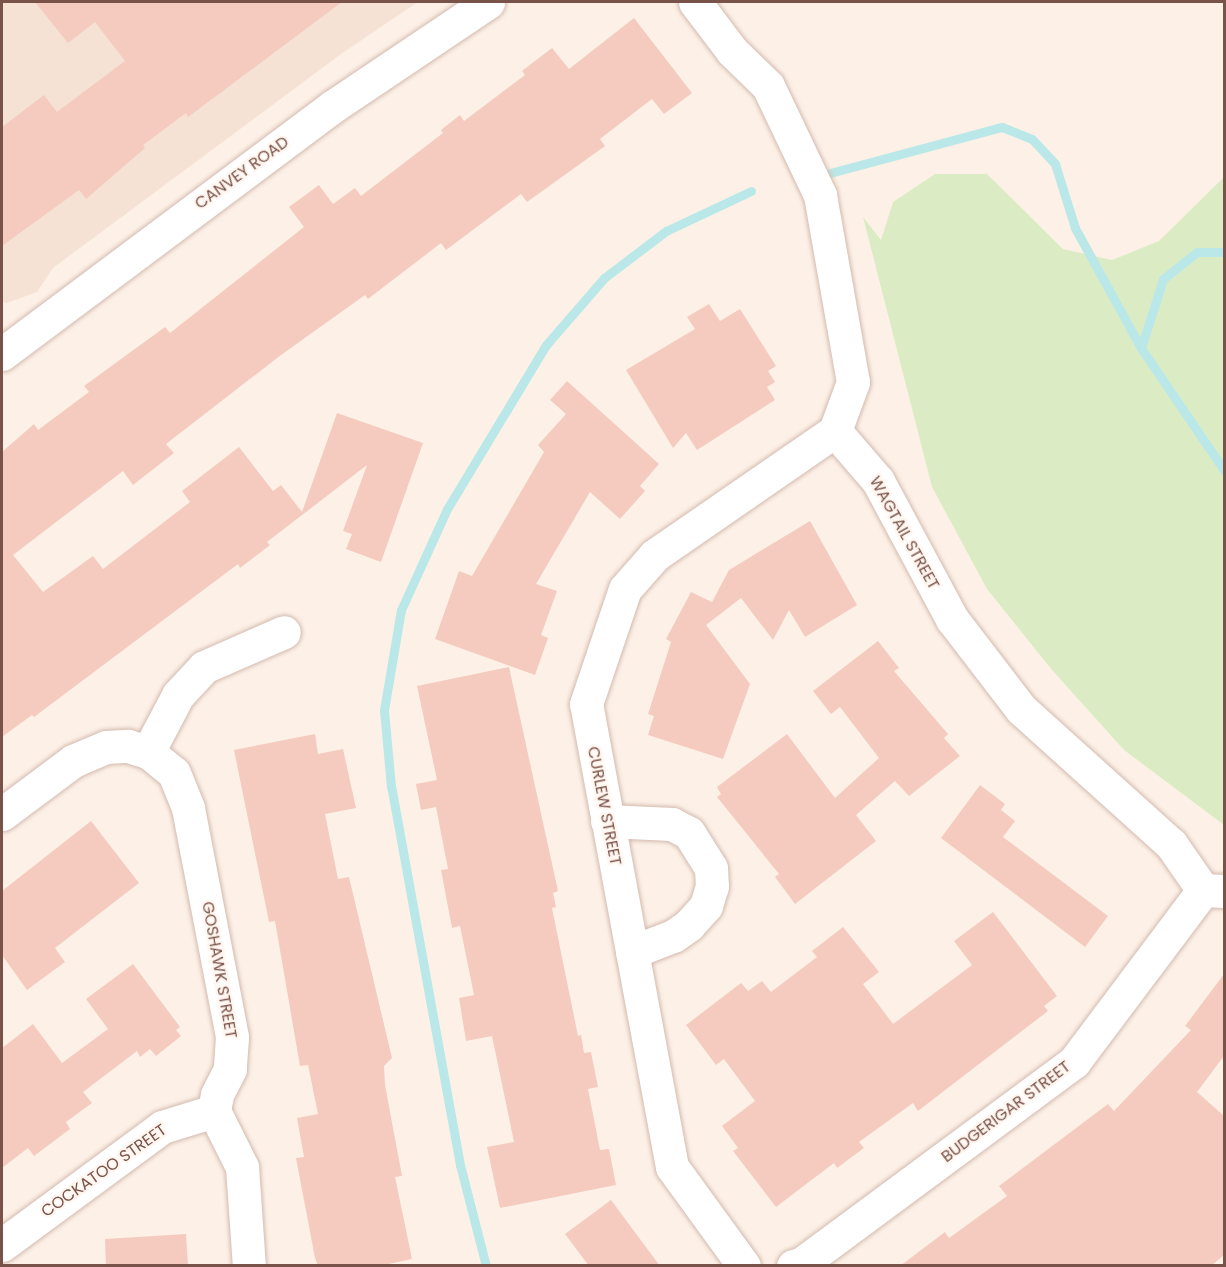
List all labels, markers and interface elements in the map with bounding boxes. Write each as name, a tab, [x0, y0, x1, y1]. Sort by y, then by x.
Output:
street label: CANVEY ROAD	[191, 132, 293, 214]
street label: WAGTAIL STREET	[865, 473, 943, 593]
street label: CURLEW STREET	[583, 745, 625, 867]
street label: GOSHAWK STREET	[198, 900, 240, 1040]
street label: BUDGERIGAR STREET	[938, 1057, 1074, 1167]
street label: COCKATOO STREET	[38, 1121, 170, 1221]

